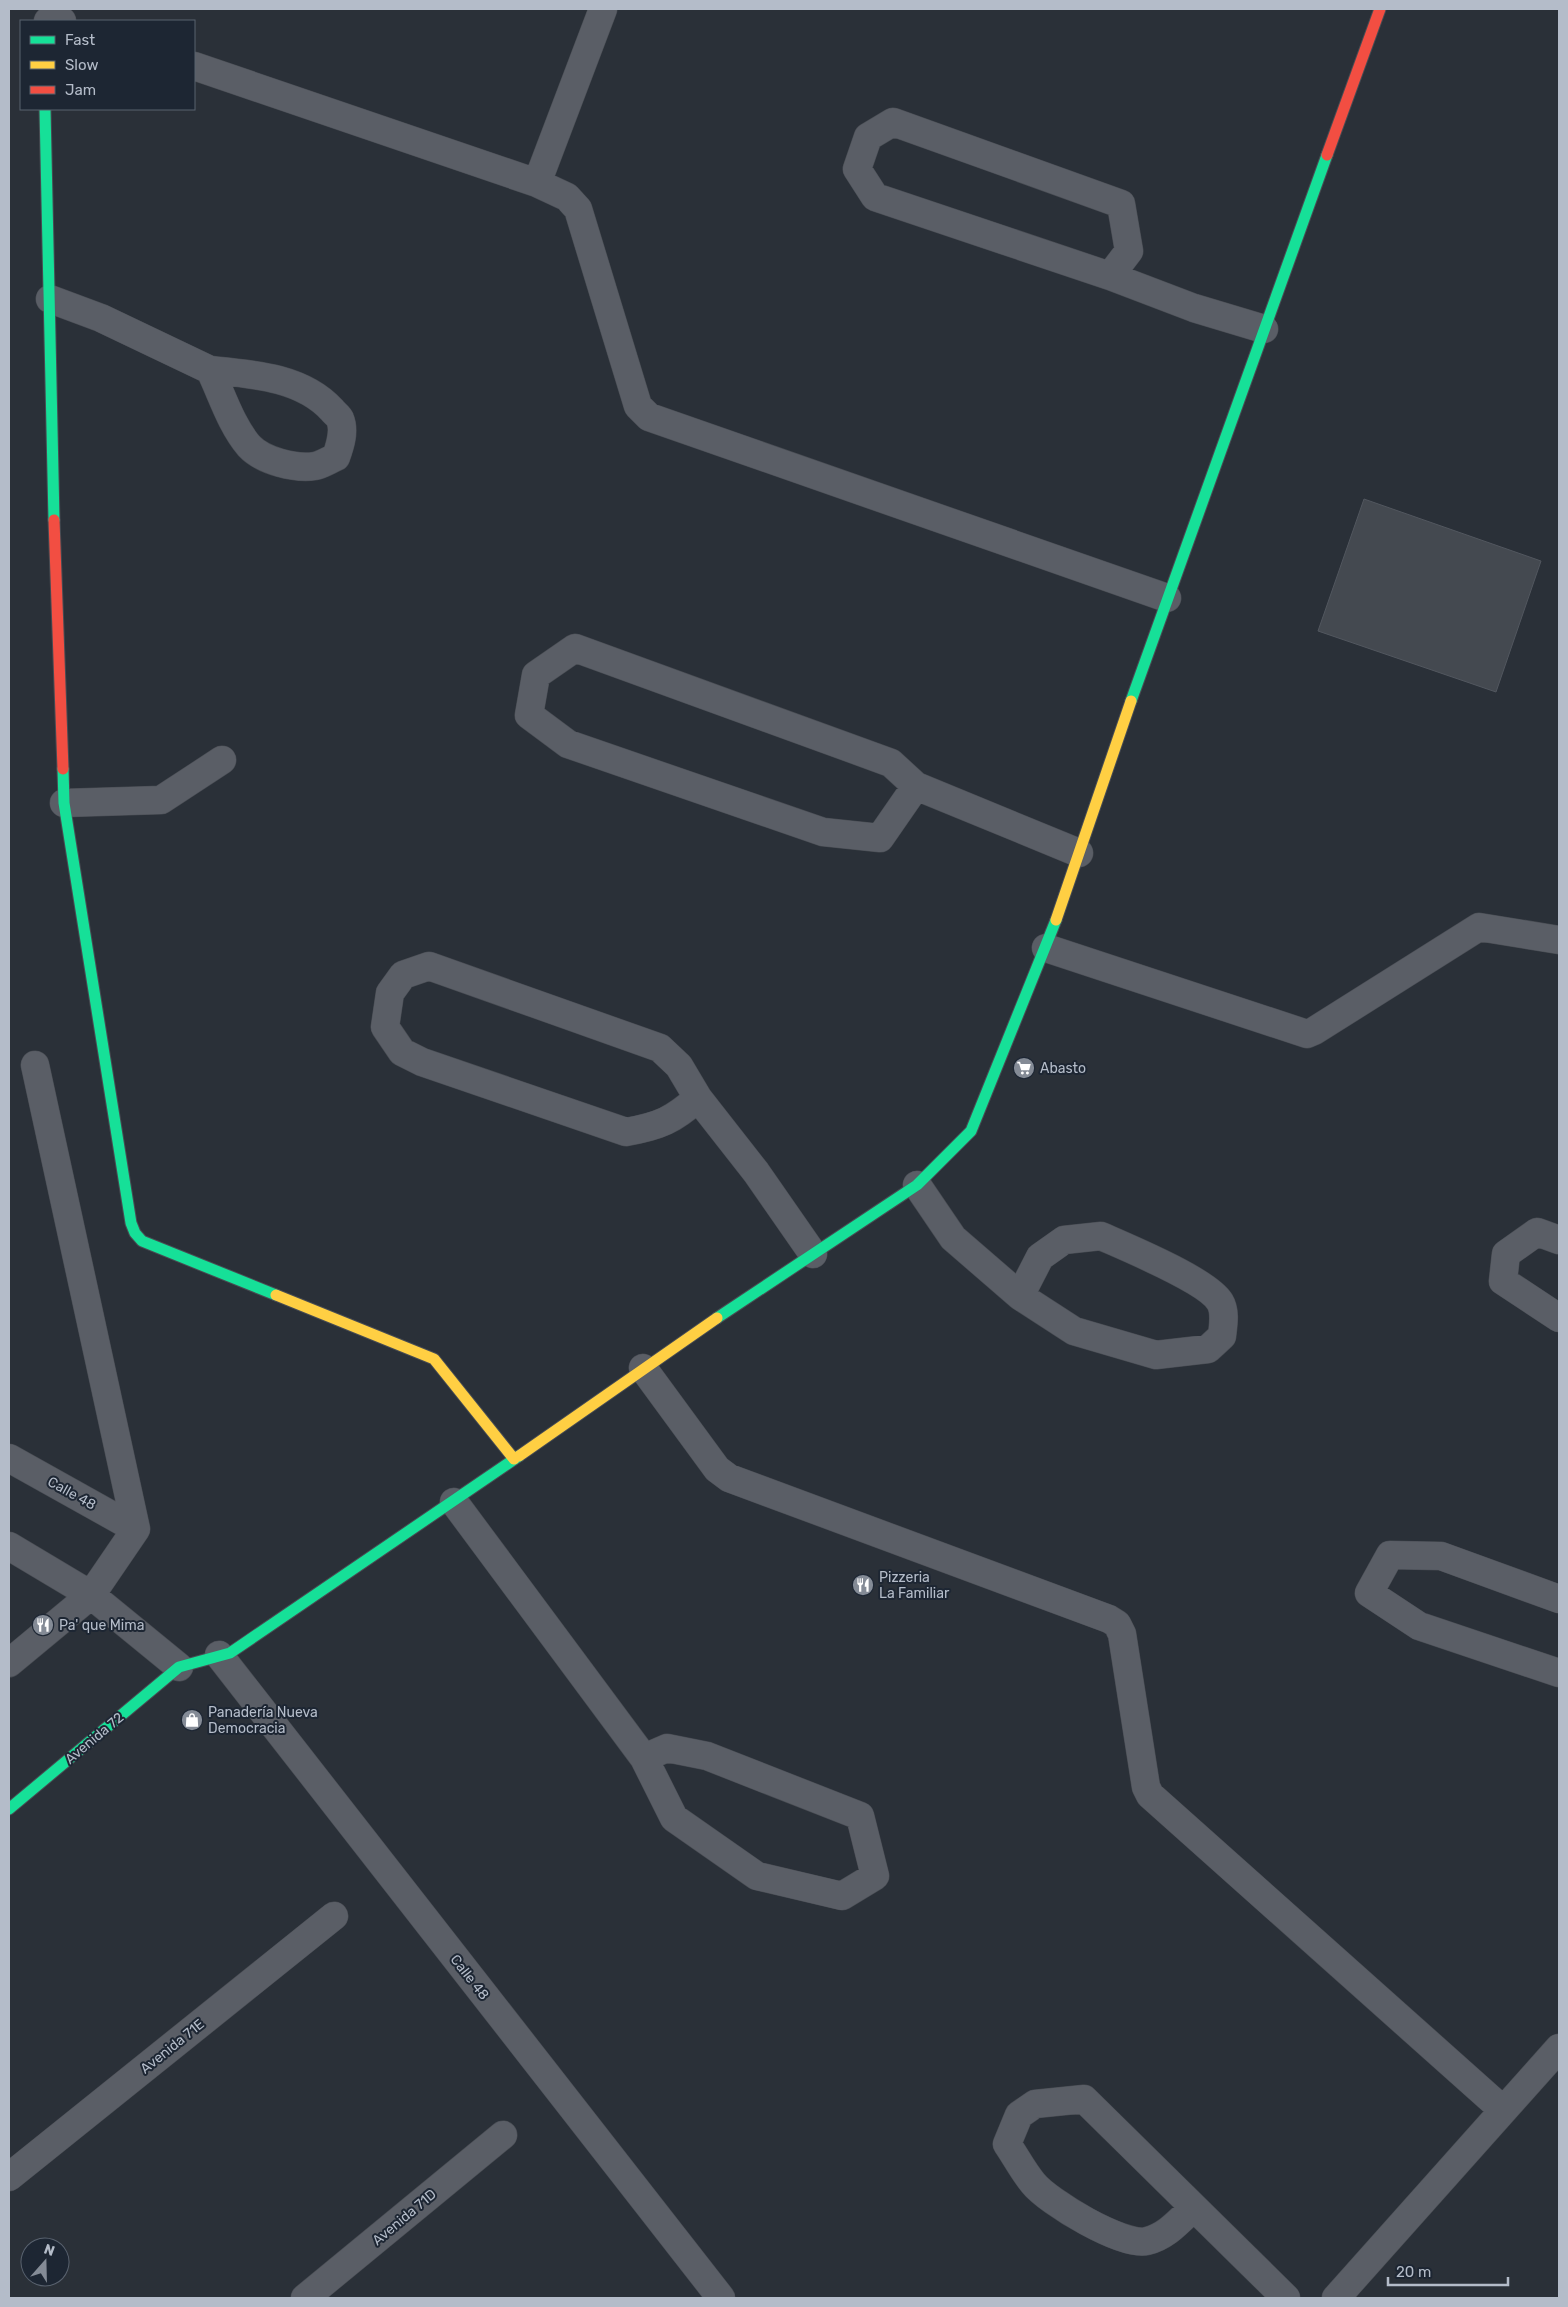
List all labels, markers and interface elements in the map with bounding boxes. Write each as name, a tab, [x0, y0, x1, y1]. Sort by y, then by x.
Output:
legend	[20, 20, 195, 110]
text: Fast	[65, 31, 95, 49]
text: Slow	[65, 56, 98, 74]
text: Jam	[65, 81, 96, 99]
supermarket icon: Abasto	[1012, 1056, 1036, 1080]
place label: Abasto	[1040, 1060, 1086, 1077]
street label: Calle 48	[45, 1473, 99, 1514]
place label: Pizzeria La Familiar	[879, 1569, 950, 1602]
restaurant icon: Pizzeria La Familiar	[851, 1573, 875, 1597]
restaurant icon: Pa' que Mima	[31, 1613, 55, 1637]
place label: Pa' que Mima	[59, 1617, 144, 1634]
place label: Panadería Nueva Democracia	[208, 1704, 318, 1737]
shop icon: Panadería Nueva Democracia	[180, 1708, 204, 1732]
street label: Avenida 72	[62, 1709, 127, 1768]
street label: Calle 48	[447, 1951, 493, 2003]
street label: Avenida 71E	[137, 2015, 208, 2077]
street label: Avenida 71D	[369, 2186, 440, 2249]
north arrow	[20, 2237, 70, 2287]
text: N	[42, 2241, 57, 2260]
scale bar	[1388, 2254, 1508, 2286]
text: 20 m	[1396, 2263, 1431, 2281]

